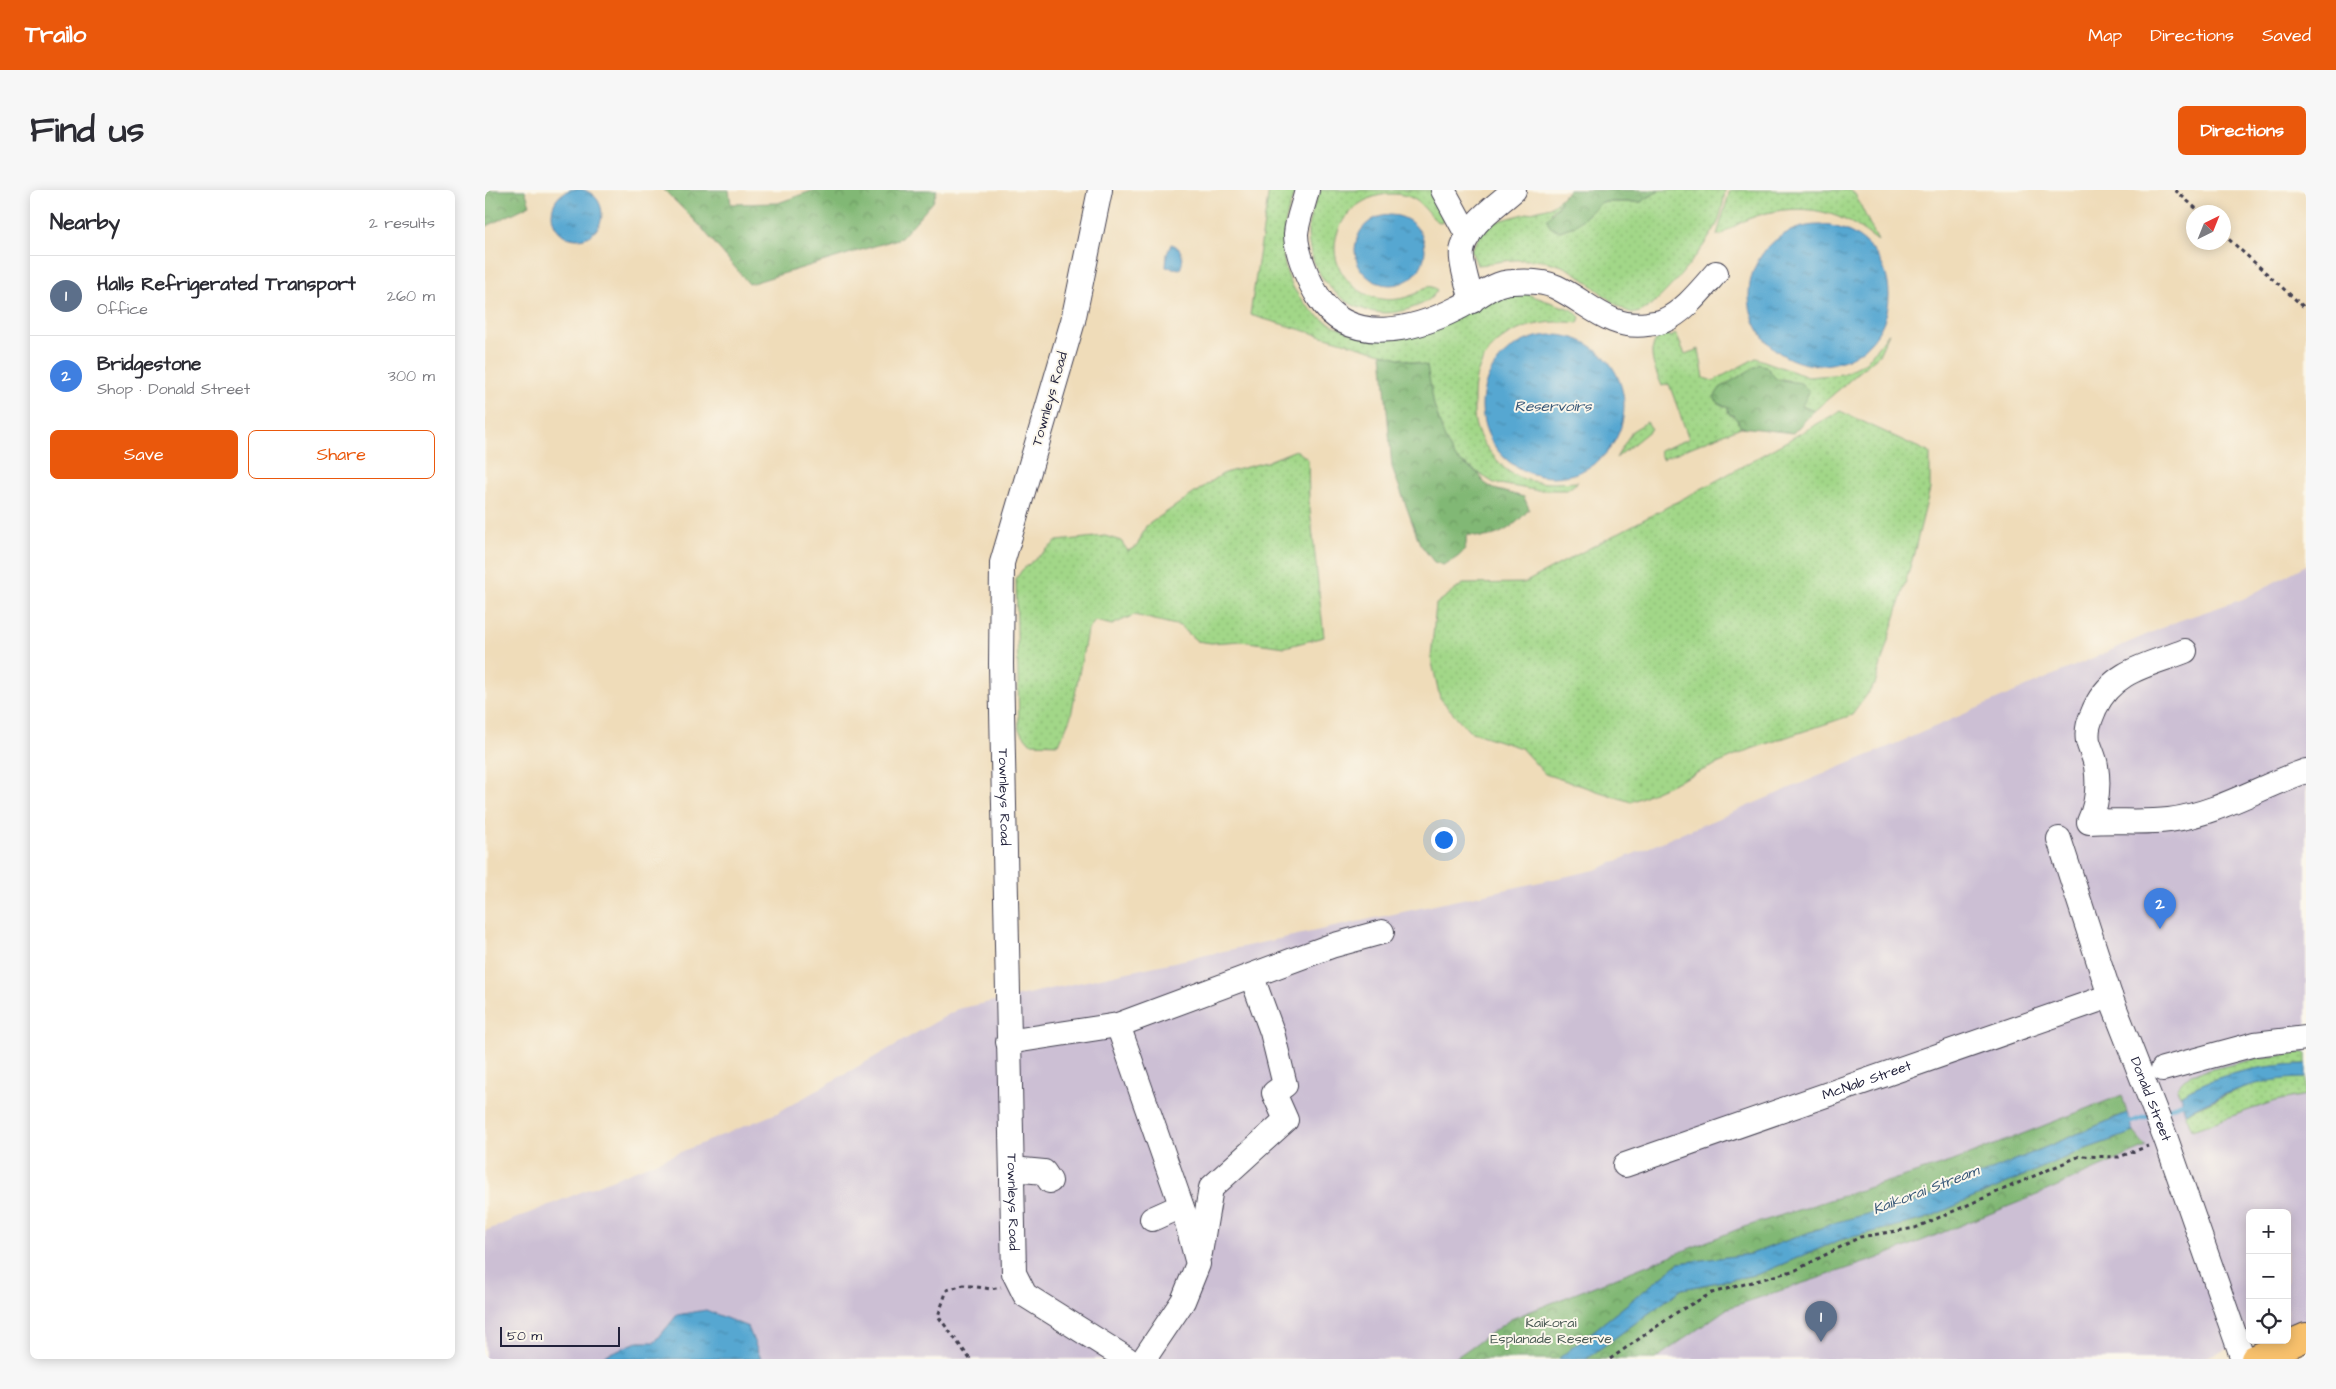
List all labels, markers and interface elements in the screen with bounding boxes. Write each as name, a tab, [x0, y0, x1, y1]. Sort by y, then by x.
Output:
text: Trailo	[25, 18, 86, 52]
text: Map	[2088, 23, 2122, 48]
text: Directions	[2150, 23, 2234, 48]
text: Saved	[2262, 23, 2311, 48]
text: Find us	[30, 106, 144, 155]
button: Directions	[2178, 106, 2306, 155]
north arrow	[2186, 205, 2231, 250]
text: Nearby	[50, 208, 120, 237]
text: 2 results	[369, 212, 435, 234]
text: Halls Refrigerated Transport	[97, 271, 356, 298]
text: 1	[65, 285, 67, 307]
text: 260 m	[387, 285, 435, 307]
text: Office	[97, 298, 148, 320]
street label: Townleys Road	[1027, 350, 1073, 448]
text: Bridgestone	[97, 351, 201, 378]
text: 2	[61, 365, 71, 387]
text: 300 m	[388, 365, 435, 387]
text: Shop · Donald Street	[97, 378, 250, 400]
water label: Reservoirs	[1514, 396, 1593, 417]
button: Save	[50, 430, 238, 479]
button: Share	[248, 430, 435, 479]
street label: Townleys Road	[993, 748, 1015, 846]
your location	[1431, 827, 1457, 853]
pin: 2	[2144, 888, 2176, 929]
street label: Donald Street	[2125, 1054, 2176, 1145]
street label: McNab Street	[1820, 1056, 1914, 1106]
street label: Townleys Road	[1001, 1153, 1024, 1251]
water label: Kaikorai Stream	[1870, 1160, 1983, 1220]
map controls	[2246, 1209, 2291, 1344]
button: +	[2246, 1209, 2291, 1254]
button: −	[2246, 1254, 2291, 1299]
button: locate	[2246, 1299, 2291, 1344]
pin: 1	[1805, 1301, 1837, 1342]
park label: Kaikorai Esplanade Reserve	[1490, 1313, 1612, 1349]
scale bar	[500, 1324, 620, 1347]
text: 50 m	[507, 1326, 542, 1346]

